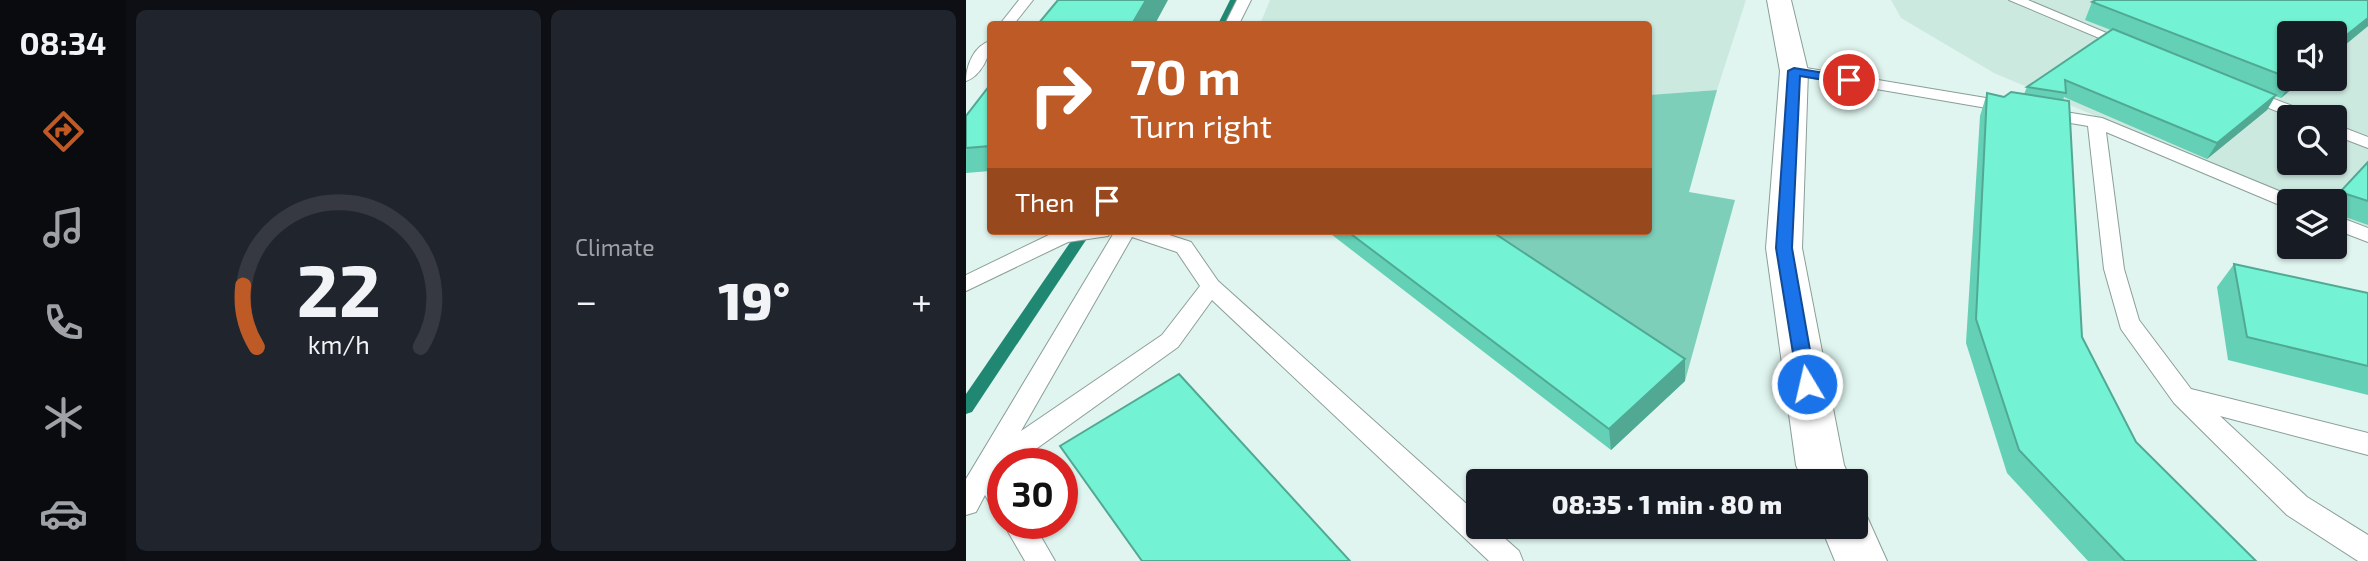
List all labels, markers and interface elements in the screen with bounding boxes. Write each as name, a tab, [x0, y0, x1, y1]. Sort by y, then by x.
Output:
map controls	[2277, 21, 2347, 259]
button: sound	[2277, 21, 2347, 91]
text: 08:34	[20, 23, 106, 61]
text: 70 m	[1130, 46, 1241, 105]
icon: right	[1015, 49, 1106, 140]
pin	[1819, 50, 1879, 110]
icon: arrive	[1830, 61, 1868, 99]
button: search	[2277, 105, 2347, 175]
text: Turn right	[1130, 106, 1272, 144]
icon: directions	[39, 107, 88, 156]
icon: arrive	[1088, 182, 1126, 220]
text: Then	[1015, 186, 1074, 217]
button: layers	[2277, 189, 2347, 259]
icon: music	[39, 203, 88, 252]
text: Climate	[575, 233, 655, 261]
text: 22	[296, 244, 381, 332]
text: 19°	[718, 268, 790, 330]
text: −	[575, 277, 597, 323]
text: +	[911, 277, 932, 323]
icon: phone	[39, 298, 88, 347]
text: km/h	[307, 328, 370, 358]
position arrow	[1770, 347, 1844, 421]
icon: climate	[39, 393, 88, 442]
speed limit sign: 30	[987, 448, 1078, 539]
text: 08:35 · 1 min · 80 m	[1552, 488, 1782, 519]
icon: car	[39, 489, 88, 538]

